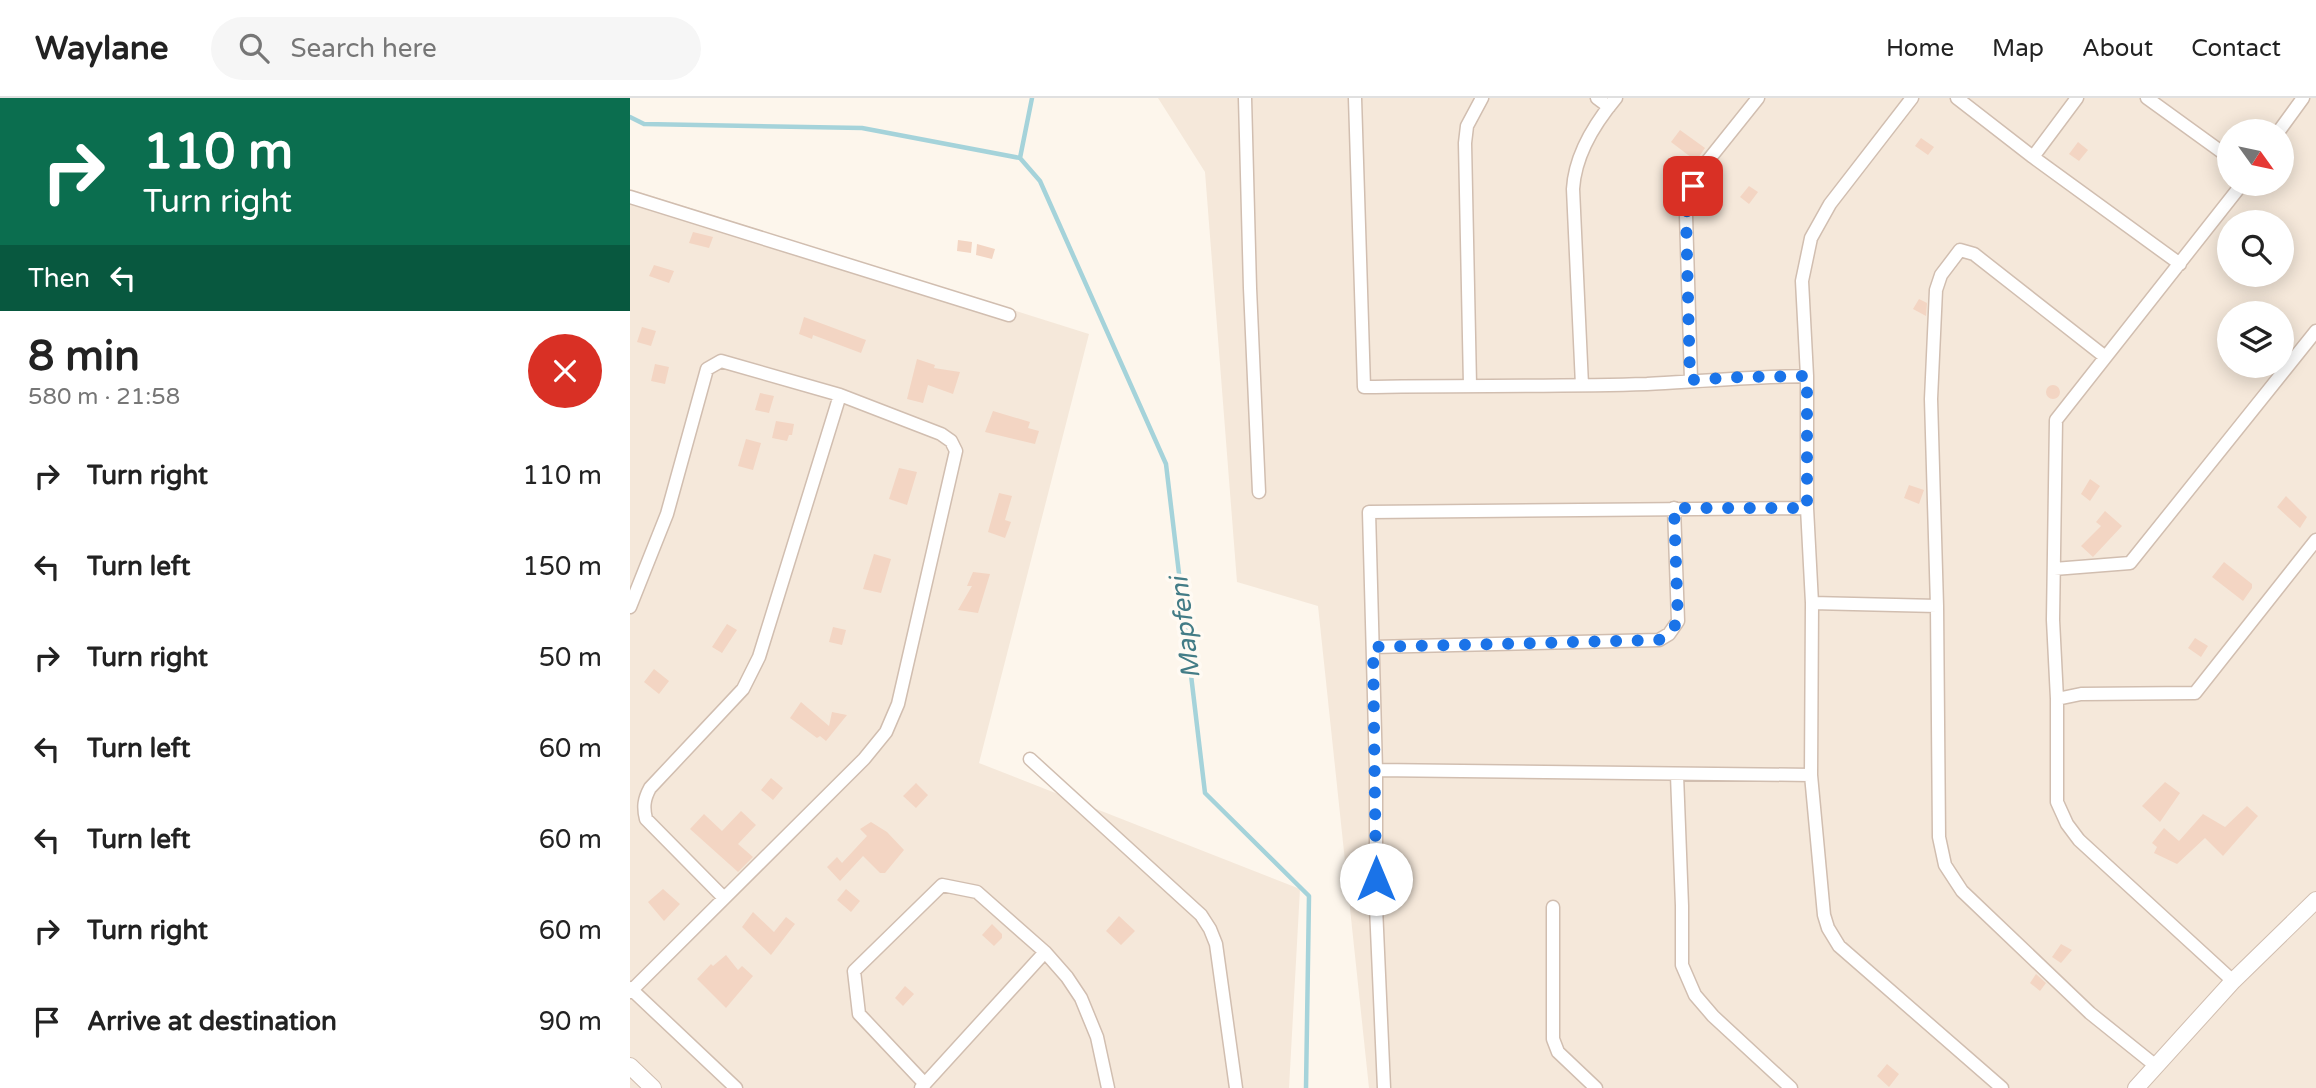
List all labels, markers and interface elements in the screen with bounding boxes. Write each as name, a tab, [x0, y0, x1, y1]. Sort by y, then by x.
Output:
search box	[211, 17, 701, 80]
text: Waylane	[35, 29, 169, 68]
icon: search	[235, 29, 273, 67]
text: Search here	[291, 33, 437, 64]
text: Home	[1886, 34, 1954, 63]
text: Map	[1992, 34, 2044, 63]
text: About	[2082, 34, 2153, 63]
text: Contact	[2191, 34, 2281, 63]
north arrow	[2217, 119, 2294, 196]
map controls	[2217, 119, 2294, 378]
text: 110 m	[143, 123, 293, 182]
icon: right	[28, 126, 119, 217]
pin	[1663, 156, 1723, 216]
icon: arrive	[1674, 167, 1712, 205]
text: Turn right	[143, 183, 292, 221]
button: search	[2217, 210, 2294, 287]
icon: left	[104, 259, 142, 297]
text: Then	[28, 263, 90, 294]
button: layers	[2217, 301, 2294, 378]
text: 8 min	[28, 331, 140, 382]
button: close	[528, 334, 602, 408]
text: 580 m · 21:58	[28, 383, 180, 411]
icon: right	[28, 457, 66, 495]
text: Turn right	[87, 460, 208, 491]
text: 110 m	[522, 460, 602, 491]
icon: left	[28, 548, 66, 586]
text: Turn left	[87, 551, 190, 582]
text: 150 m	[522, 551, 602, 582]
water label: Mapfeni	[1163, 572, 1207, 681]
icon: right	[28, 639, 66, 677]
text: Turn right	[87, 642, 208, 673]
text: 50 m	[539, 642, 602, 673]
icon: left	[28, 730, 66, 768]
text: Turn left	[87, 733, 190, 764]
text: 60 m	[539, 733, 602, 764]
icon: left	[28, 821, 66, 859]
text: Turn left	[87, 824, 190, 855]
text: 60 m	[539, 824, 602, 855]
position arrow	[1339, 842, 1413, 916]
icon: right	[28, 912, 66, 950]
text: Turn right	[87, 915, 208, 946]
text: 60 m	[539, 915, 602, 946]
icon: arrive	[28, 1003, 66, 1041]
text: Arrive at destination	[87, 1006, 337, 1037]
text: 90 m	[539, 1006, 602, 1037]

